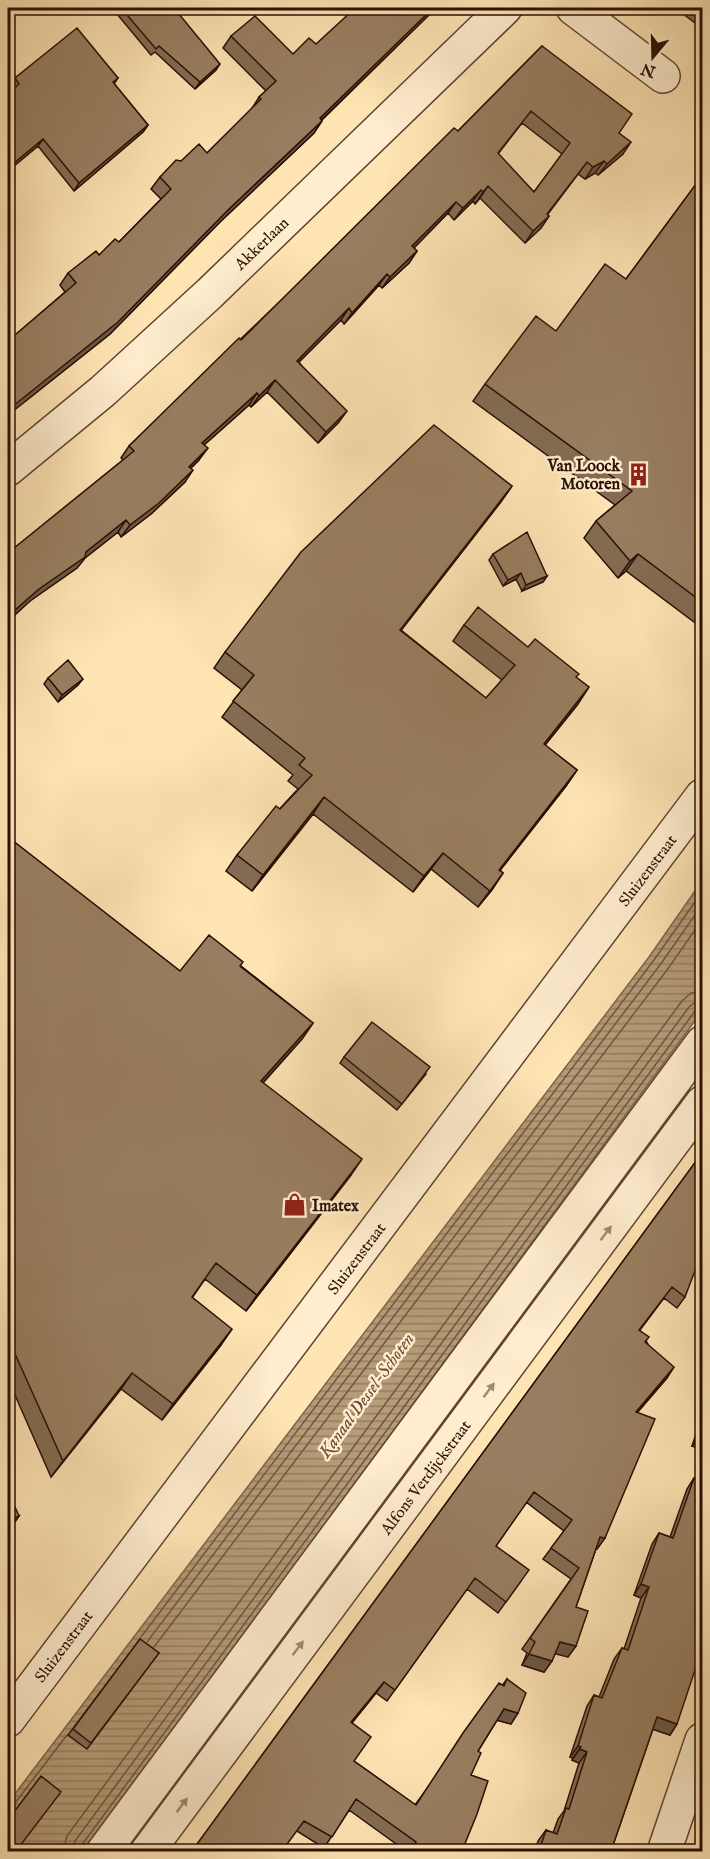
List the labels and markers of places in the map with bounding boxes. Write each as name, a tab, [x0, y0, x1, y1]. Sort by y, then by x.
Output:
place label: Van Loock Motoren	[546, 457, 620, 495]
building icon: Van Loock Motoren	[625, 461, 651, 487]
shop icon: Imatex	[281, 1192, 307, 1218]
place label: Imatex	[312, 1197, 359, 1217]

